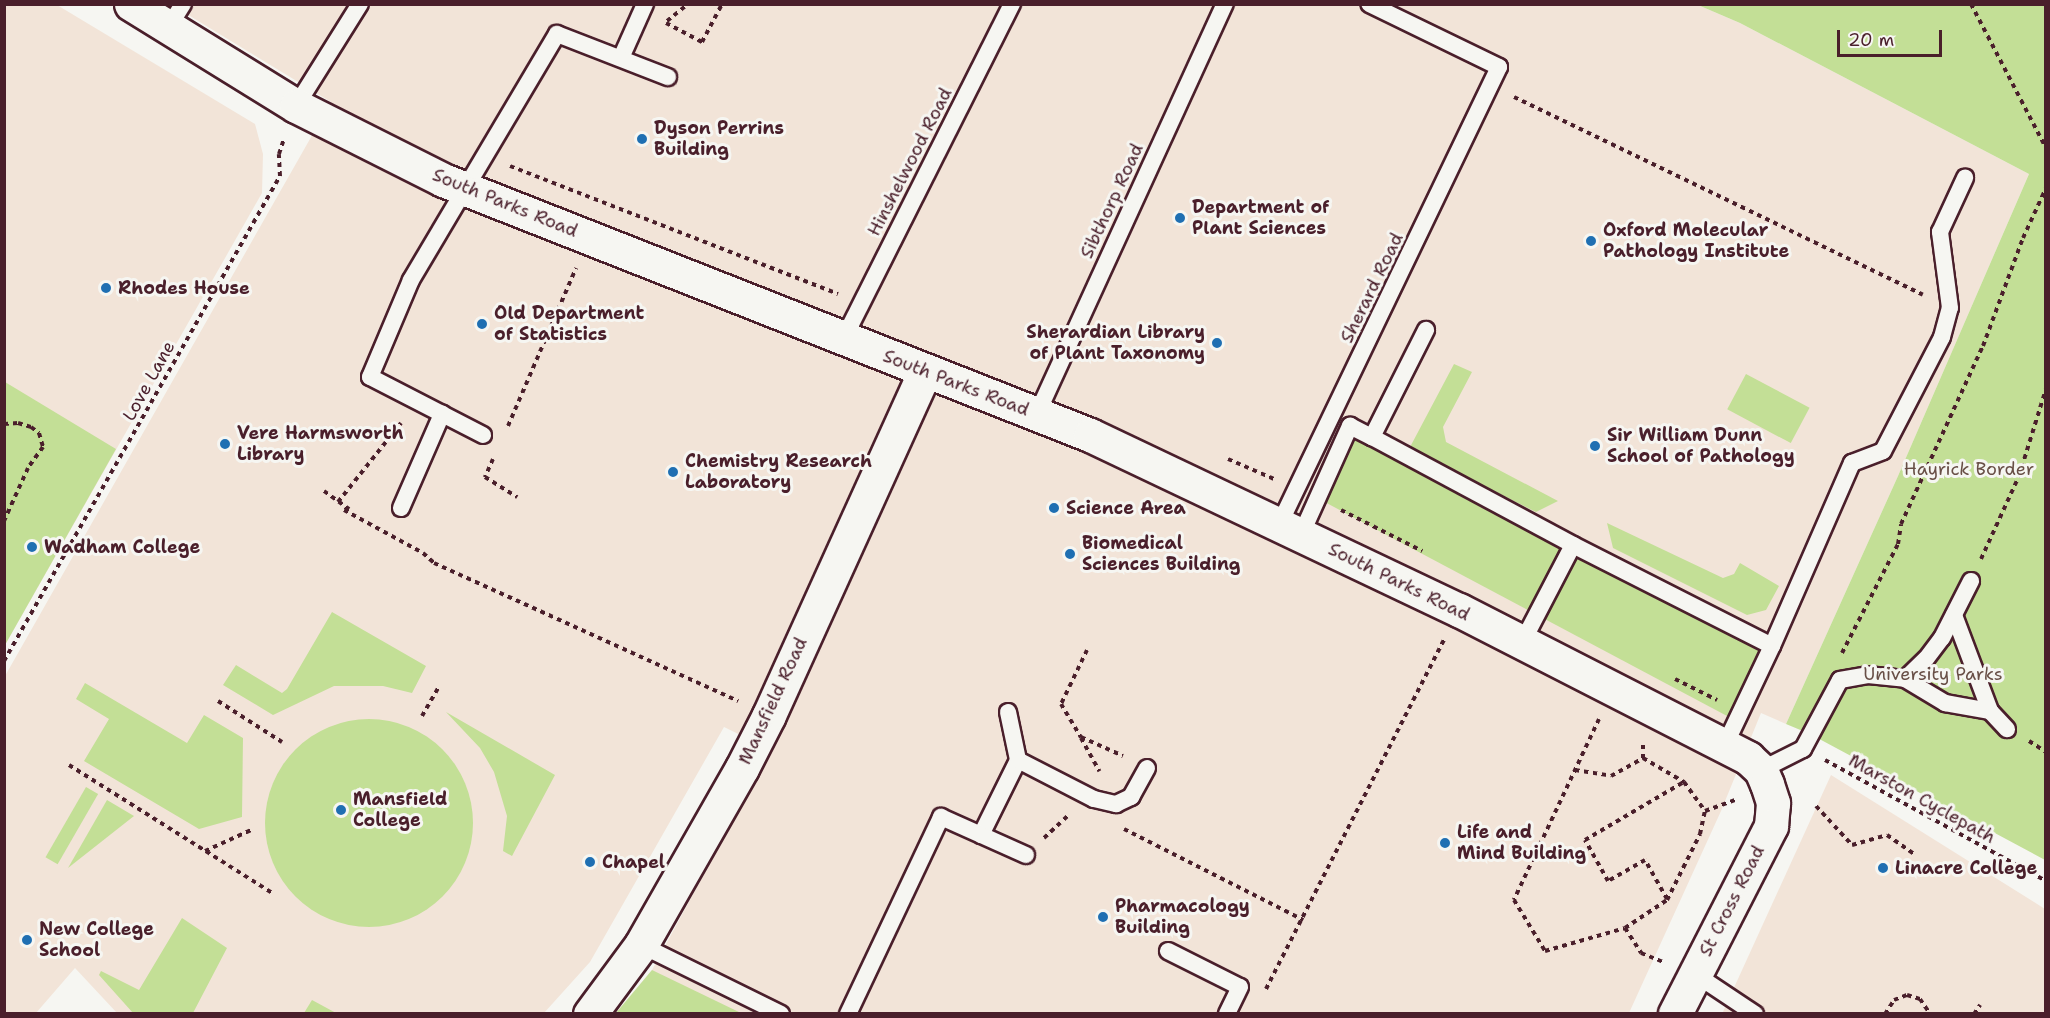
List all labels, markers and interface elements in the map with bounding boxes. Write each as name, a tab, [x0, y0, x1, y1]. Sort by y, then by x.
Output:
scale bar	[1840, 18, 1945, 56]
text: 20 m	[1848, 28, 1894, 52]
street label: Hinshelwood Road	[863, 84, 957, 240]
place label: Dyson Perrins Building	[654, 118, 784, 160]
marker: Dyson Perrins Building	[635, 132, 649, 146]
street label: Sibthorp Road	[1076, 140, 1148, 262]
street label: South Parks Road	[429, 164, 581, 242]
place label: Department of Plant Sciences	[1192, 197, 1329, 240]
marker: Department of Plant Sciences	[1173, 211, 1187, 225]
place label: Oxford Molecular Pathology Institute	[1603, 220, 1789, 262]
street label: Sherard Road	[1336, 230, 1408, 346]
marker: Oxford Molecular Pathology Institute	[1584, 234, 1598, 248]
place label: Rhodes House	[118, 277, 250, 299]
marker: Rhodes House	[99, 281, 113, 295]
place label: Old Department of Statistics	[494, 303, 644, 346]
marker: Old Department of Statistics	[475, 317, 489, 331]
place label: Sherardian Library of Plant Taxonomy	[1026, 322, 1205, 364]
marker: Sherardian Library of Plant Taxonomy	[1210, 336, 1224, 350]
street label: Love Lane	[118, 337, 180, 425]
street label: South Parks Road	[880, 345, 1032, 421]
place label: Vere Harmsworth Library	[237, 423, 404, 466]
place label: Sir William Dunn School of Pathology	[1607, 425, 1795, 468]
marker: Vere Harmsworth Library	[218, 437, 232, 451]
marker: Sir William Dunn School of Pathology	[1588, 439, 1602, 453]
place label: Chemistry Research Laboratory	[685, 451, 872, 494]
park label: Hayrick Border	[1904, 458, 2034, 480]
marker: Chemistry Research Laboratory	[666, 465, 680, 479]
place label: Science Area	[1066, 497, 1186, 519]
marker: Science Area	[1047, 501, 1061, 515]
place label: Biomedical Sciences Building	[1082, 533, 1241, 576]
place label: Wadham College	[44, 536, 200, 558]
street label: South Parks Road	[1325, 538, 1473, 626]
marker: Wadham College	[25, 540, 39, 554]
marker: Biomedical Sciences Building	[1063, 547, 1077, 561]
street label: Mansfield Road	[734, 634, 812, 768]
park label: University Parks	[1863, 663, 2003, 685]
street label: Marston Cyclepath	[1845, 750, 1999, 848]
place label: Mansfield College	[353, 789, 447, 832]
marker: Mansfield College	[334, 803, 348, 817]
place label: Life and Mind Building	[1457, 822, 1586, 864]
marker: Life and Mind Building	[1438, 836, 1452, 850]
street label: St Cross Road	[1695, 842, 1769, 960]
place label: Chapel	[602, 851, 665, 873]
marker: Chapel	[583, 855, 597, 869]
place label: Linacre College	[1895, 857, 2037, 879]
marker: Linacre College	[1876, 861, 1890, 875]
place label: Pharmacology Building	[1115, 896, 1250, 938]
marker: Pharmacology Building	[1096, 910, 1110, 924]
place label: New College School	[39, 919, 154, 962]
marker: New College School	[20, 933, 34, 947]

